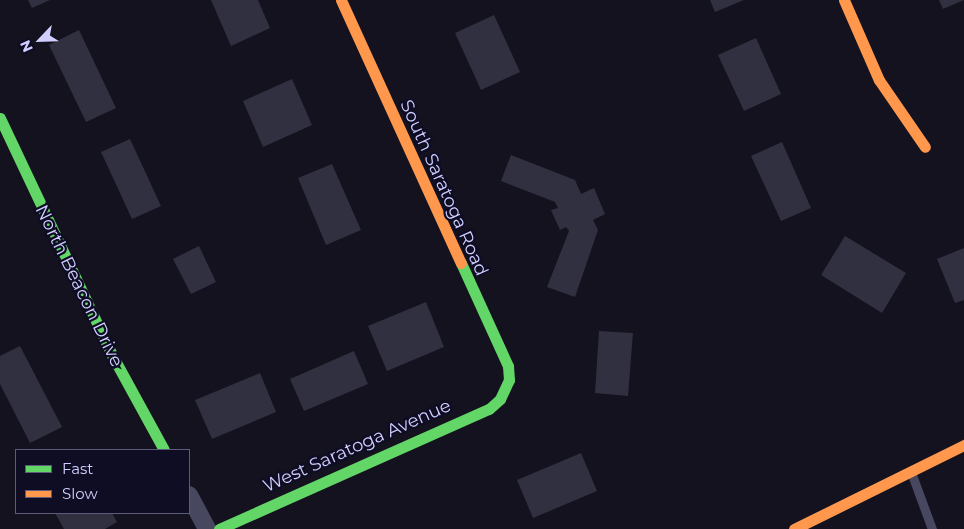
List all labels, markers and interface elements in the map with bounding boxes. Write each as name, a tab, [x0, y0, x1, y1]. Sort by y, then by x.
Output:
north arrow	[15, 15, 65, 65]
text: N	[16, 37, 37, 55]
street label: South Saratoga Road	[395, 97, 493, 279]
street label: North Beacon Drive	[30, 201, 128, 371]
street label: West Saratoga Avenue	[260, 395, 454, 497]
legend	[15, 449, 190, 514]
text: Fast	[62, 459, 93, 478]
text: Slow	[62, 484, 98, 503]

